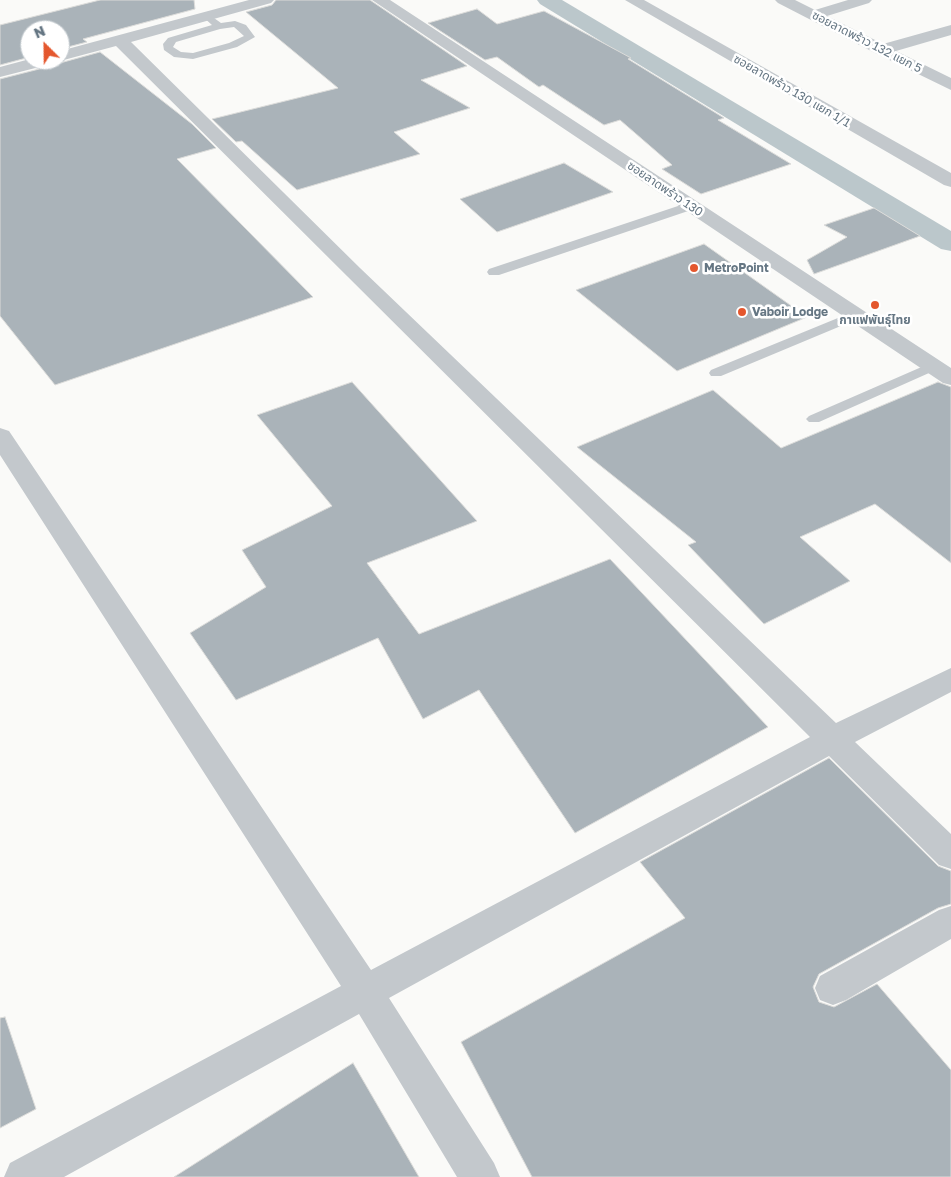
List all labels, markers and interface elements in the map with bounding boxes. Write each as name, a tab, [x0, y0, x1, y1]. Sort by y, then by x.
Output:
street label: ซอยลาดพร้าว 132 แยก 5	[810, 8, 924, 76]
north arrow	[20, 20, 70, 70]
text: N	[31, 22, 48, 42]
street label: ซอยลาดพร้าว 130 แยก 1/1	[731, 52, 853, 130]
street label: ซอยลาดพร้าว 130	[624, 158, 706, 220]
place label: MetroPoint	[704, 261, 769, 275]
marker: MetroPoint	[688, 262, 700, 274]
marker: กาแฟพันธุ์ไทย	[869, 299, 881, 311]
place label: Vaboir Lodge	[752, 305, 828, 319]
marker: Vaboir Lodge	[736, 306, 748, 318]
place label: กาแฟพันธุ์ไทย	[839, 313, 911, 327]

